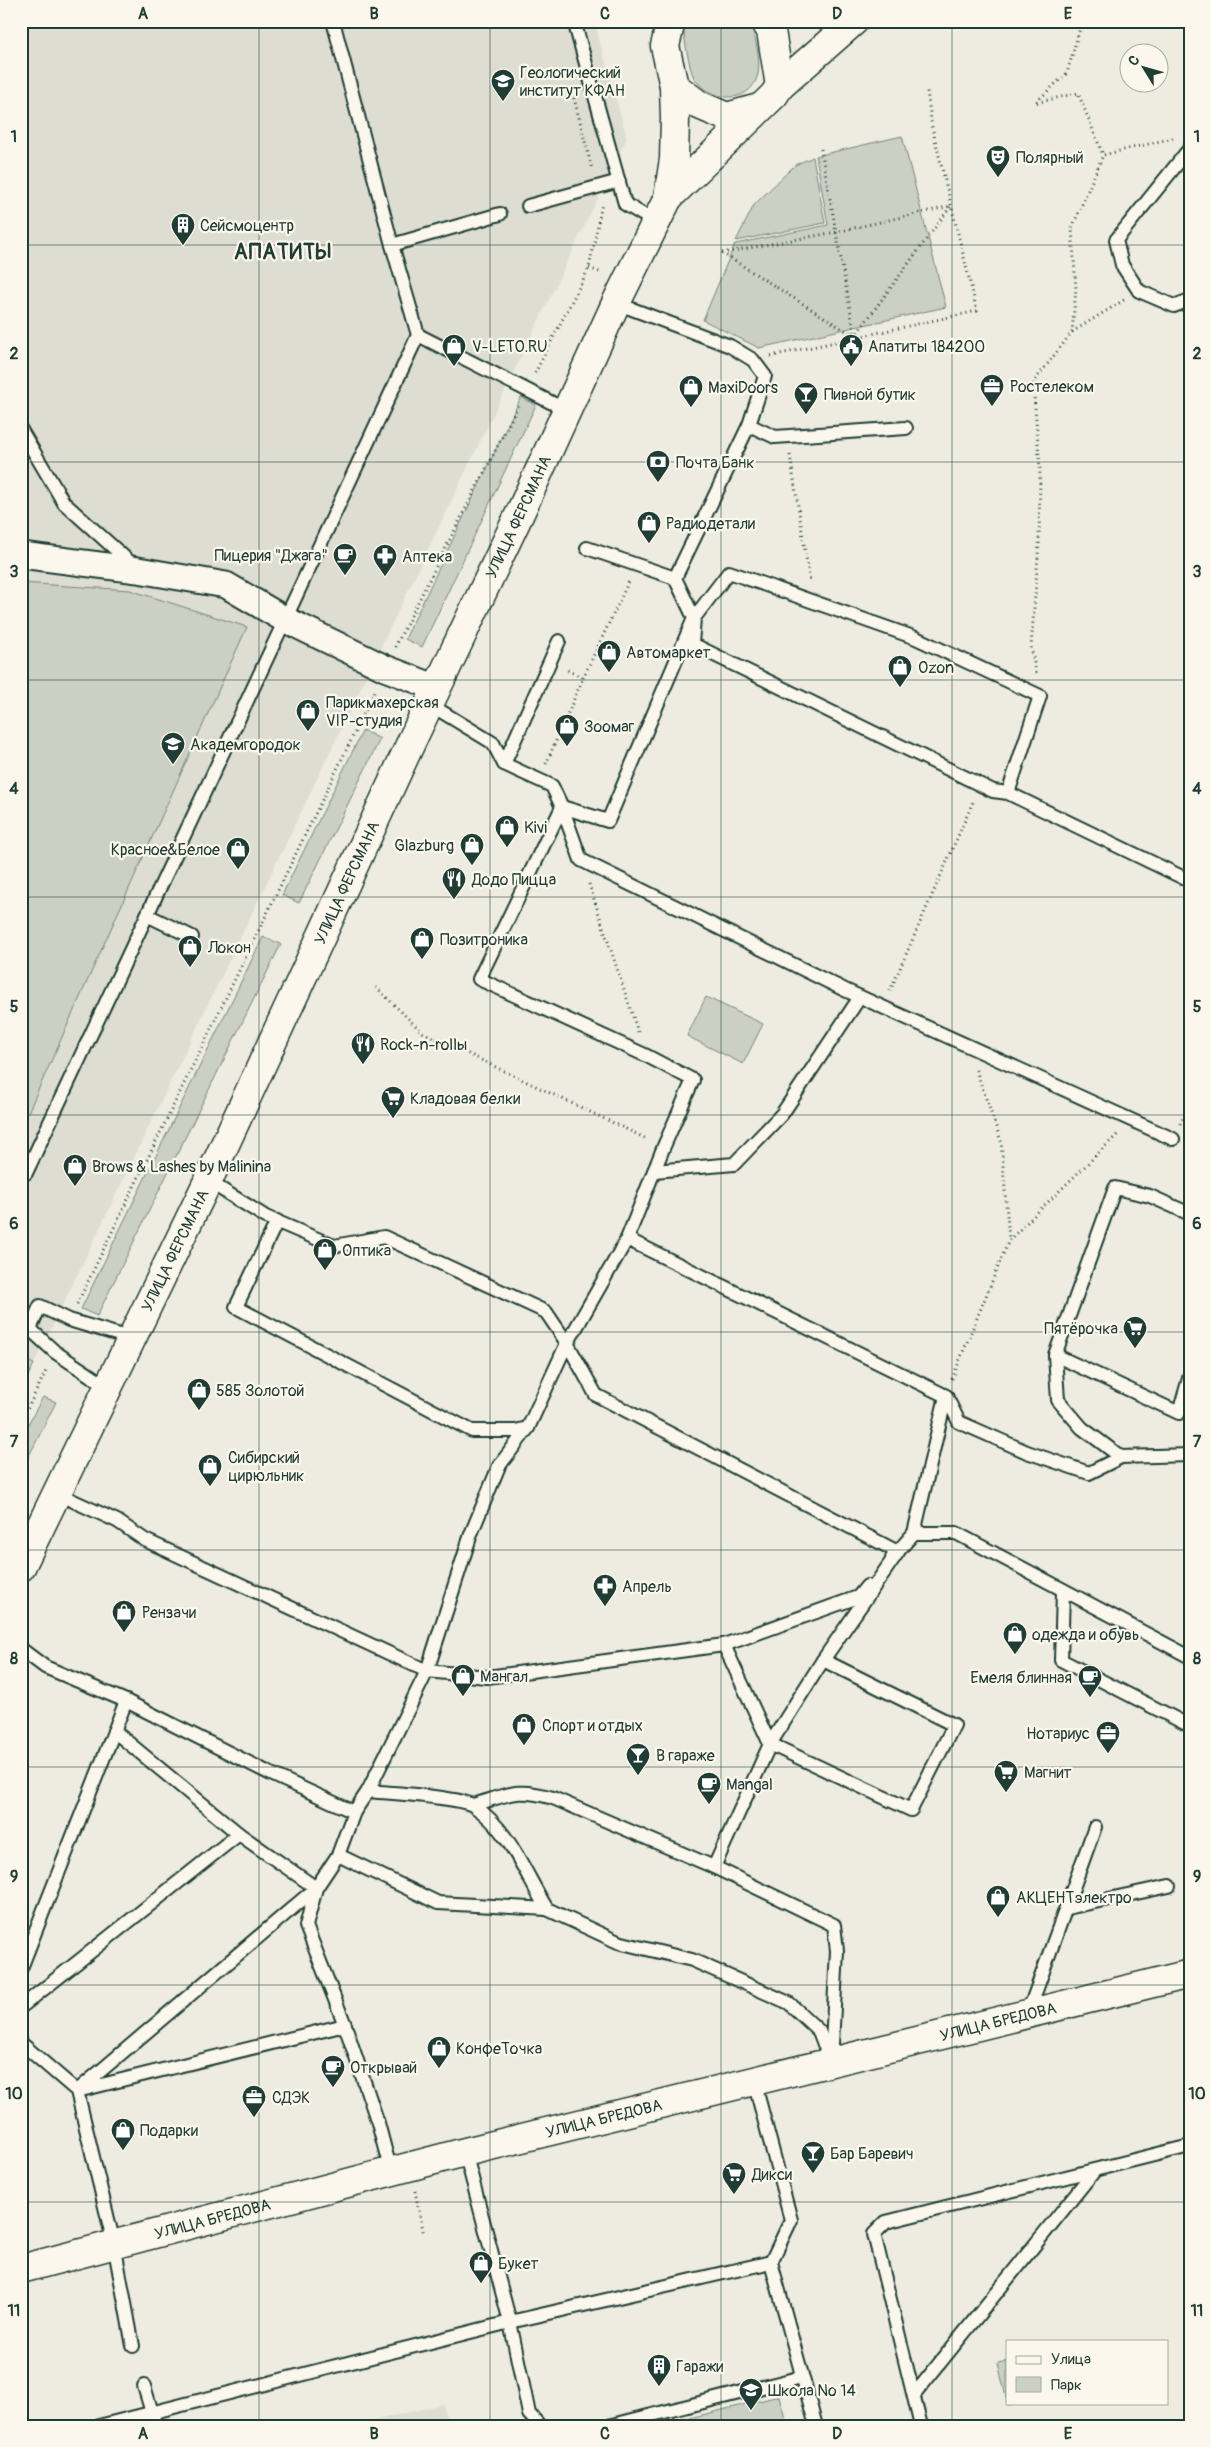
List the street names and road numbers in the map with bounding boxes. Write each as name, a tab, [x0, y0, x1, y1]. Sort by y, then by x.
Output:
street label: УЛИЦА ФЕРСМАНА	[481, 452, 556, 582]
street label: УЛИЦА ФЕРСМАНА	[310, 818, 384, 948]
street label: УЛИЦА ФЕРСМАНА	[137, 1186, 213, 1315]
street label: УЛИЦА БРЕДОВА	[938, 1998, 1059, 2046]
street label: УЛИЦА БРЕДОВА	[544, 2095, 664, 2143]
street label: УЛИЦА БРЕДОВА	[153, 2195, 273, 2244]

